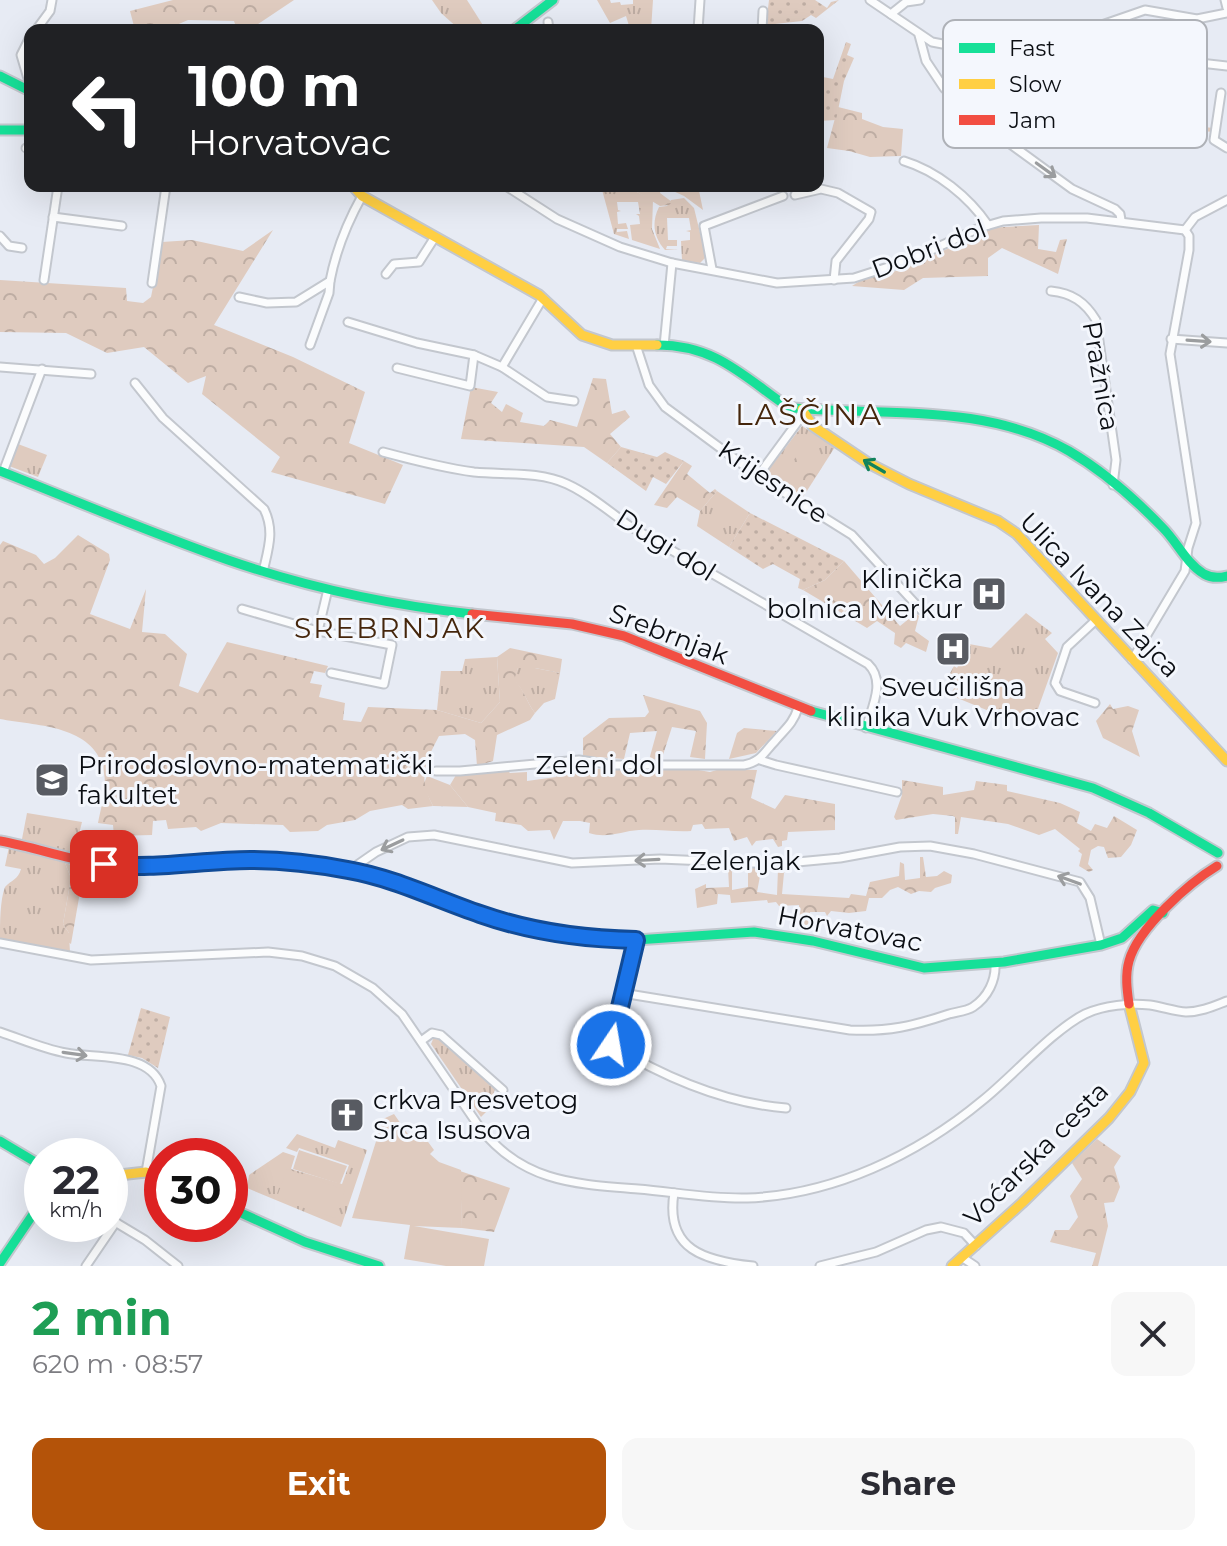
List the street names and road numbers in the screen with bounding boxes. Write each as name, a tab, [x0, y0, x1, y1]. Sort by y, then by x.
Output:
street label: Dobri dol	[867, 212, 991, 286]
street label: Pražnica	[1076, 319, 1126, 433]
street label: Krijesnice	[712, 434, 834, 530]
street label: Dugi dol	[610, 502, 722, 588]
street label: Ulica Ivana Zajca	[1013, 506, 1187, 684]
street label: Srebrnjak	[605, 597, 734, 672]
street label: Zeleni dol	[535, 749, 663, 781]
street label: Zelenjak	[690, 845, 801, 877]
street label: Horvatovac	[775, 899, 925, 959]
street label: Voćarska cesta	[957, 1075, 1115, 1233]

